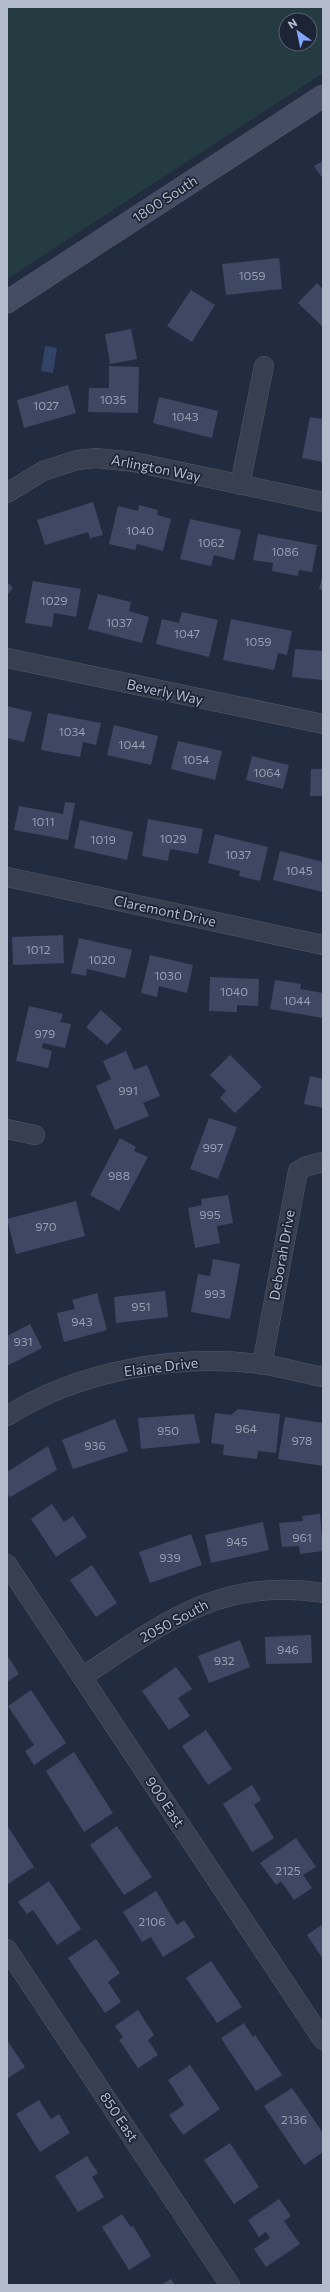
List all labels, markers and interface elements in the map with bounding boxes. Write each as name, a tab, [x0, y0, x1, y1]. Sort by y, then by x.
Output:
north arrow	[278, 12, 318, 52]
text: N	[285, 15, 299, 31]
street label: 1800 South	[129, 171, 200, 226]
house number: 1059	[238, 268, 266, 282]
house number: 1035	[100, 392, 126, 406]
house number: 1027	[33, 398, 59, 412]
house number: 1043	[171, 409, 199, 423]
street label: Arlington Way	[110, 451, 202, 485]
house number: 1040	[126, 523, 154, 537]
house number: 1062	[198, 535, 225, 549]
house number: 1086	[271, 544, 299, 558]
house number: 1029	[41, 593, 67, 607]
house number: 1037	[106, 615, 132, 629]
house number: 1047	[174, 626, 200, 640]
house number: 1059	[244, 634, 272, 648]
street label: Beverly Way	[125, 675, 205, 708]
house number: 1034	[59, 724, 85, 738]
house number: 1044	[118, 737, 146, 751]
house number: 1054	[182, 752, 210, 766]
house number: 1064	[253, 765, 281, 779]
house number: 1011	[31, 814, 55, 828]
house number: 1029	[160, 831, 186, 845]
house number: 1019	[90, 832, 116, 846]
house number: 1037	[225, 847, 251, 861]
house number: 1045	[285, 863, 313, 877]
street label: Claremont Drive	[112, 891, 218, 930]
house number: 1012	[26, 942, 51, 956]
house number: 1020	[88, 952, 116, 966]
house number: 1030	[154, 968, 182, 982]
house number: 1040	[220, 984, 248, 998]
house number: 1044	[283, 993, 311, 1007]
house number: 979	[35, 1026, 55, 1040]
house number: 991	[118, 1083, 138, 1097]
house number: 997	[203, 1140, 223, 1154]
house number: 988	[108, 1168, 130, 1182]
house number: 995	[199, 1207, 221, 1221]
street label: Deborah Drive	[265, 1208, 298, 1302]
house number: 970	[35, 1219, 57, 1233]
house number: 993	[204, 1286, 226, 1300]
house number: 951	[131, 1299, 151, 1313]
house number: 943	[71, 1314, 93, 1328]
house number: 931	[13, 1334, 33, 1348]
street label: Elaine Drive	[123, 1354, 199, 1379]
house number: 964	[235, 1421, 257, 1435]
house number: 950	[157, 1423, 179, 1437]
house number: 978	[292, 1433, 312, 1447]
house number: 936	[84, 1438, 106, 1452]
house number: 961	[292, 1530, 312, 1544]
house number: 945	[226, 1534, 248, 1548]
house number: 939	[159, 1550, 181, 1564]
street label: 2050 South	[137, 1595, 211, 1646]
house number: 946	[277, 1642, 299, 1656]
house number: 932	[214, 1653, 235, 1667]
street label: 900 East	[142, 1773, 189, 1830]
house number: 2125	[275, 1863, 301, 1877]
house number: 2106	[139, 1914, 165, 1928]
street label: 850 East	[97, 2089, 142, 2145]
house number: 2136	[281, 2112, 307, 2126]

